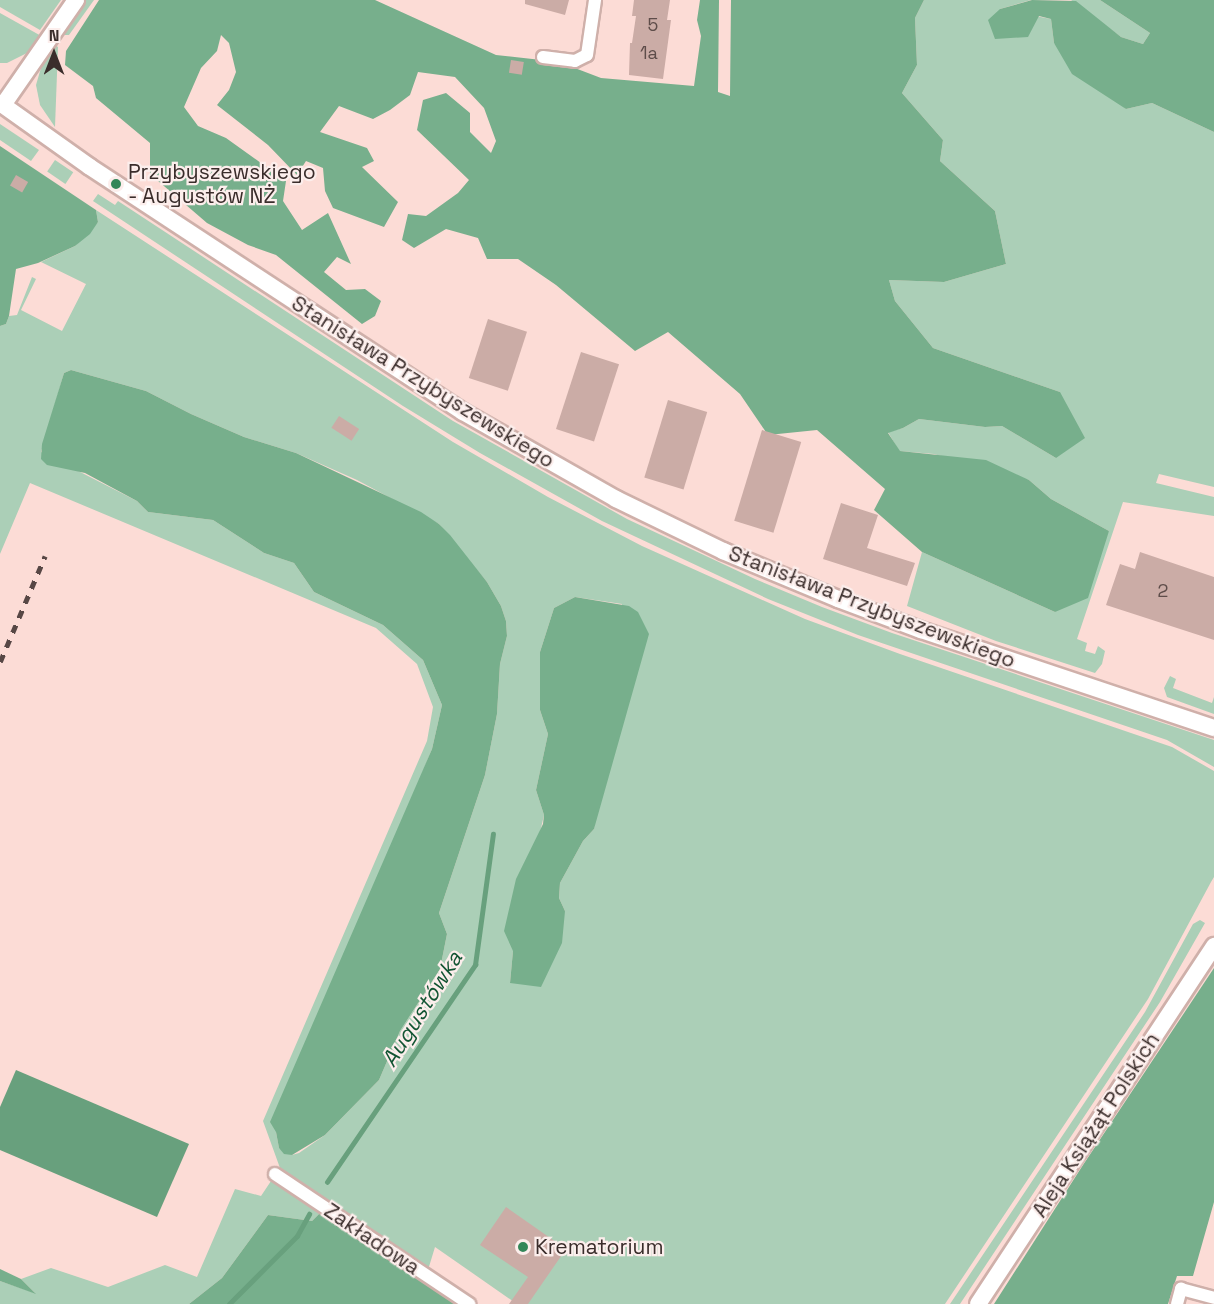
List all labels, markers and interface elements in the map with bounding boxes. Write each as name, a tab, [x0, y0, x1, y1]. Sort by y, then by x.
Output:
house number: 5	[648, 14, 658, 36]
north arrow	[24, 24, 84, 84]
text: N	[49, 25, 59, 46]
house number: 1a	[640, 42, 658, 64]
place label: Przybyszewskiego - Augustów NŻ	[128, 159, 316, 209]
marker: Przybyszewskiego - Augustów NŻ	[109, 177, 123, 191]
street label: Stanisława Przybyszewskiego	[287, 290, 559, 474]
street label: Stanisława Przybyszewskiego	[725, 541, 1019, 673]
house number: 2	[1158, 580, 1168, 602]
water label: Augustówka	[376, 946, 468, 1072]
street label: Aleja Książąt Polskich	[1027, 1028, 1165, 1222]
street label: Zakładowa	[319, 1198, 425, 1280]
place label: Krematorium	[535, 1234, 663, 1260]
marker: Krematorium	[516, 1240, 530, 1254]

